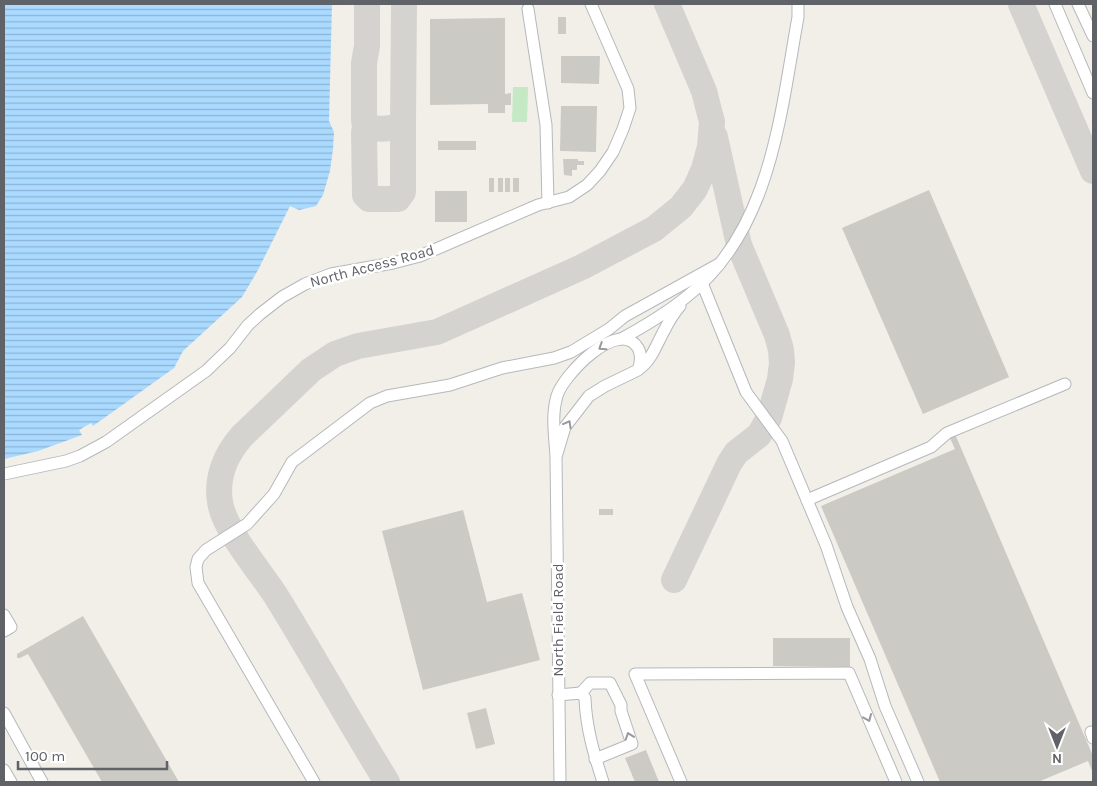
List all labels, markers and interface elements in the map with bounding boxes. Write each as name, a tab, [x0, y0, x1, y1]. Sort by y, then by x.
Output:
street label: North Access Road	[308, 241, 436, 291]
one-way arrow	[599, 340, 608, 350]
one-way arrow	[562, 421, 572, 430]
street label: North Field Road	[549, 563, 567, 677]
one-way arrow	[861, 713, 872, 722]
north arrow	[1032, 721, 1082, 771]
one-way arrow	[625, 732, 635, 740]
scale bar	[18, 738, 166, 770]
text: 100 m	[25, 747, 65, 765]
text: N	[1052, 750, 1062, 767]

